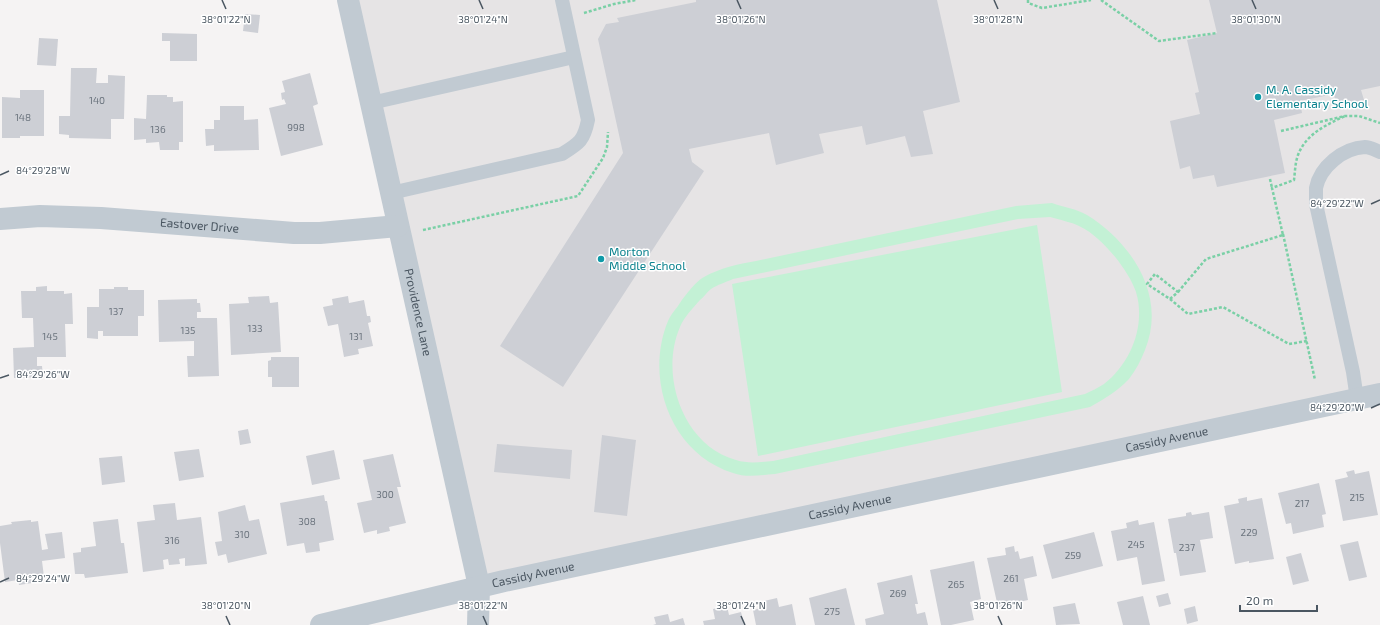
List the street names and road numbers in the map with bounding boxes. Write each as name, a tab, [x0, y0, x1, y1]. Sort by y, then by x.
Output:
street label: Eastover Drive	[160, 215, 240, 235]
street label: Providence Lane	[402, 267, 435, 357]
street label: Cassidy Avenue	[1124, 423, 1209, 454]
street label: Cassidy Avenue	[807, 491, 892, 522]
street label: Cassidy Avenue	[490, 558, 576, 590]

